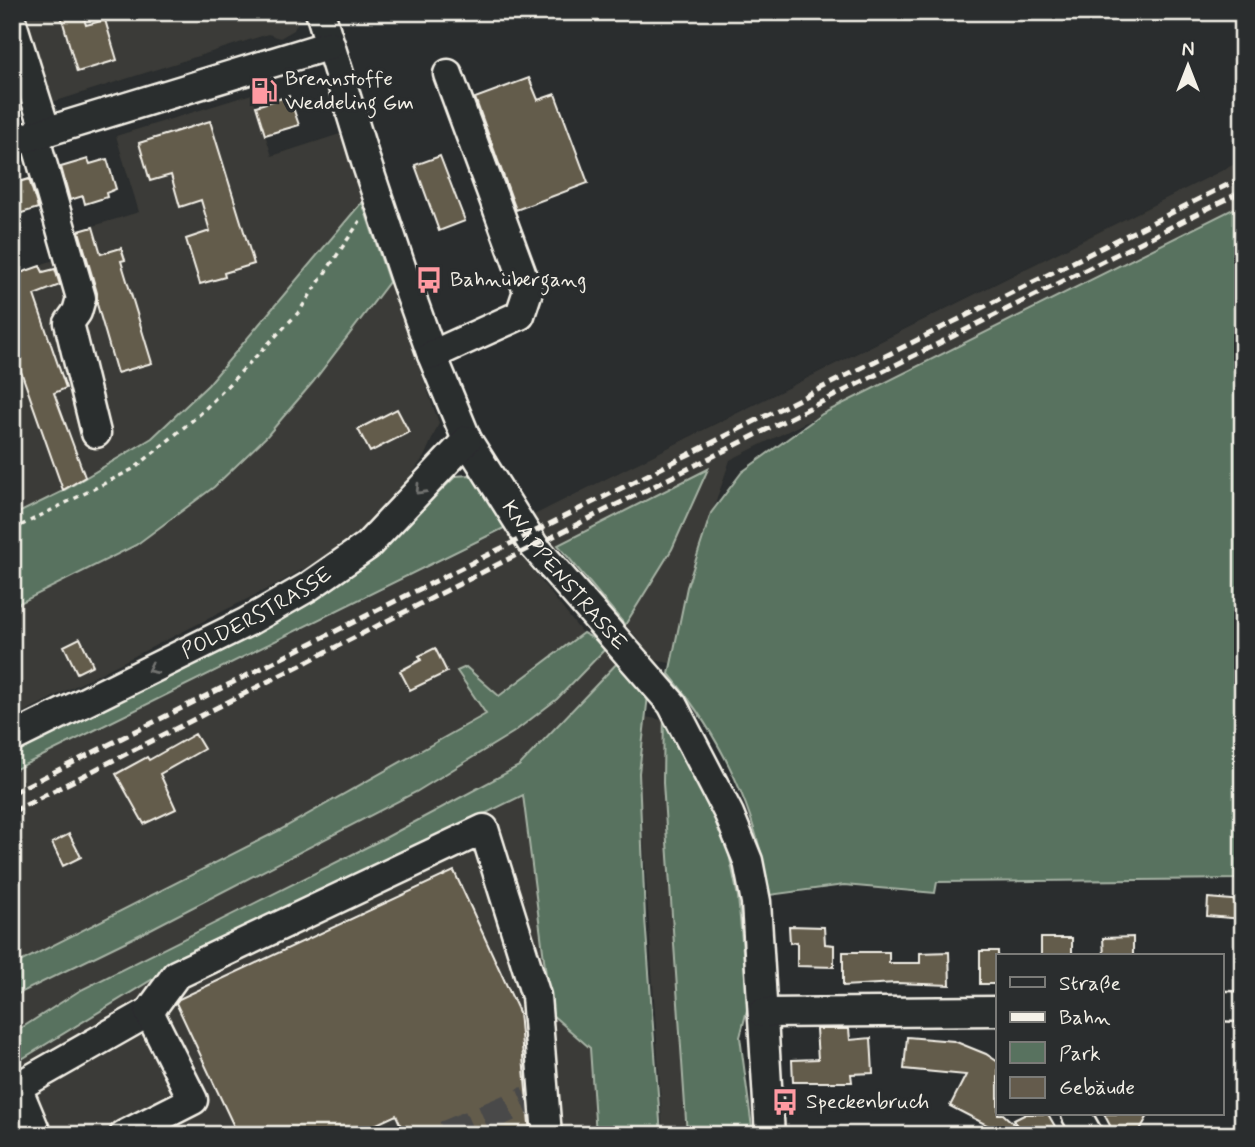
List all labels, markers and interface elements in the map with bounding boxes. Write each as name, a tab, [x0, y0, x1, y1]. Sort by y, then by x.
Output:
north arrow	[1154, 32, 1224, 102]
text: N	[1182, 38, 1194, 63]
place label: Brennstoffe Weddeling Gm	[285, 65, 414, 119]
fuel station icon: Brennstoffe Weddeling Gm	[249, 76, 279, 106]
bus stop icon: Bahnübergang	[414, 265, 444, 295]
place label: Bahnübergang	[450, 266, 586, 296]
one-way arrow	[416, 482, 429, 495]
street label: KNAPPENSTRASSE	[495, 495, 633, 657]
street label: POLDERSTRASSE	[177, 560, 338, 666]
one-way arrow	[147, 660, 159, 674]
legend	[996, 954, 1224, 1116]
text: Straße	[1059, 970, 1121, 998]
text: Bahn	[1059, 1004, 1111, 1032]
text: Park	[1059, 1040, 1101, 1068]
text: Gebäude	[1059, 1074, 1135, 1102]
bus stop icon: Speckenbruch	[770, 1087, 800, 1117]
place label: Speckenbruch	[806, 1088, 929, 1116]

